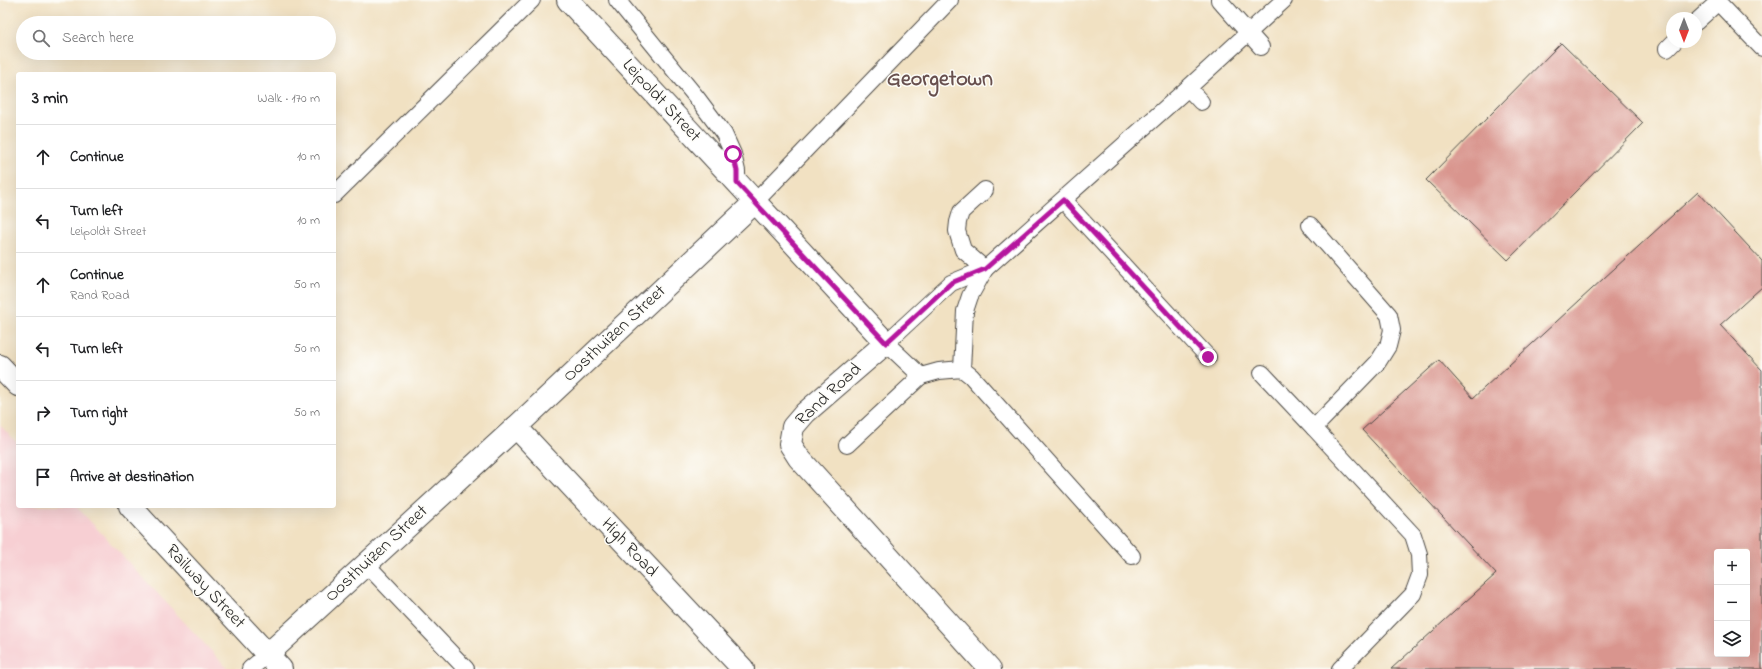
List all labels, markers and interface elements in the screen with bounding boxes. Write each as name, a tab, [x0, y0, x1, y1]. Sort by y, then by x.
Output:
north arrow	[1666, 12, 1702, 48]
search box	[16, 16, 336, 60]
icon: search	[30, 27, 52, 49]
text: Search here	[62, 27, 134, 49]
street label: Leipoldt Street	[615, 54, 707, 148]
district label: Georgetown	[887, 64, 993, 97]
text: 3 min	[32, 86, 68, 111]
text: Walk · 170 m	[257, 89, 320, 108]
route start	[724, 145, 742, 163]
icon: ahead	[32, 146, 54, 168]
text: Continue	[70, 146, 124, 168]
text: 10 m	[297, 147, 320, 166]
text: Turn left	[70, 200, 123, 222]
icon: left	[32, 210, 54, 232]
text: 10 m	[297, 211, 320, 230]
text: Leipoldt Street	[70, 222, 146, 241]
text: Continue	[70, 264, 124, 286]
icon: ahead	[32, 274, 54, 296]
text: 50 m	[294, 275, 320, 294]
street label: Oosthuizen Street	[558, 279, 672, 389]
text: Rand Road	[70, 286, 129, 305]
icon: left	[32, 338, 54, 360]
text: Turn left	[70, 338, 123, 360]
text: 50 m	[294, 339, 320, 358]
route end	[1199, 348, 1217, 366]
street label: Rand Road	[790, 357, 868, 433]
icon: right	[32, 402, 54, 424]
text: Turn right	[70, 402, 128, 424]
text: 50 m	[294, 403, 320, 422]
icon: arrive	[32, 466, 54, 488]
text: Arrive at destination	[70, 466, 194, 488]
street label: Oosthuizen Street	[320, 499, 434, 609]
street label: High Road	[594, 512, 663, 584]
street label: Railway Street	[159, 539, 251, 635]
map controls	[1714, 549, 1750, 657]
button: +	[1714, 549, 1750, 585]
button: −	[1714, 585, 1750, 621]
button: layers	[1714, 621, 1750, 657]

